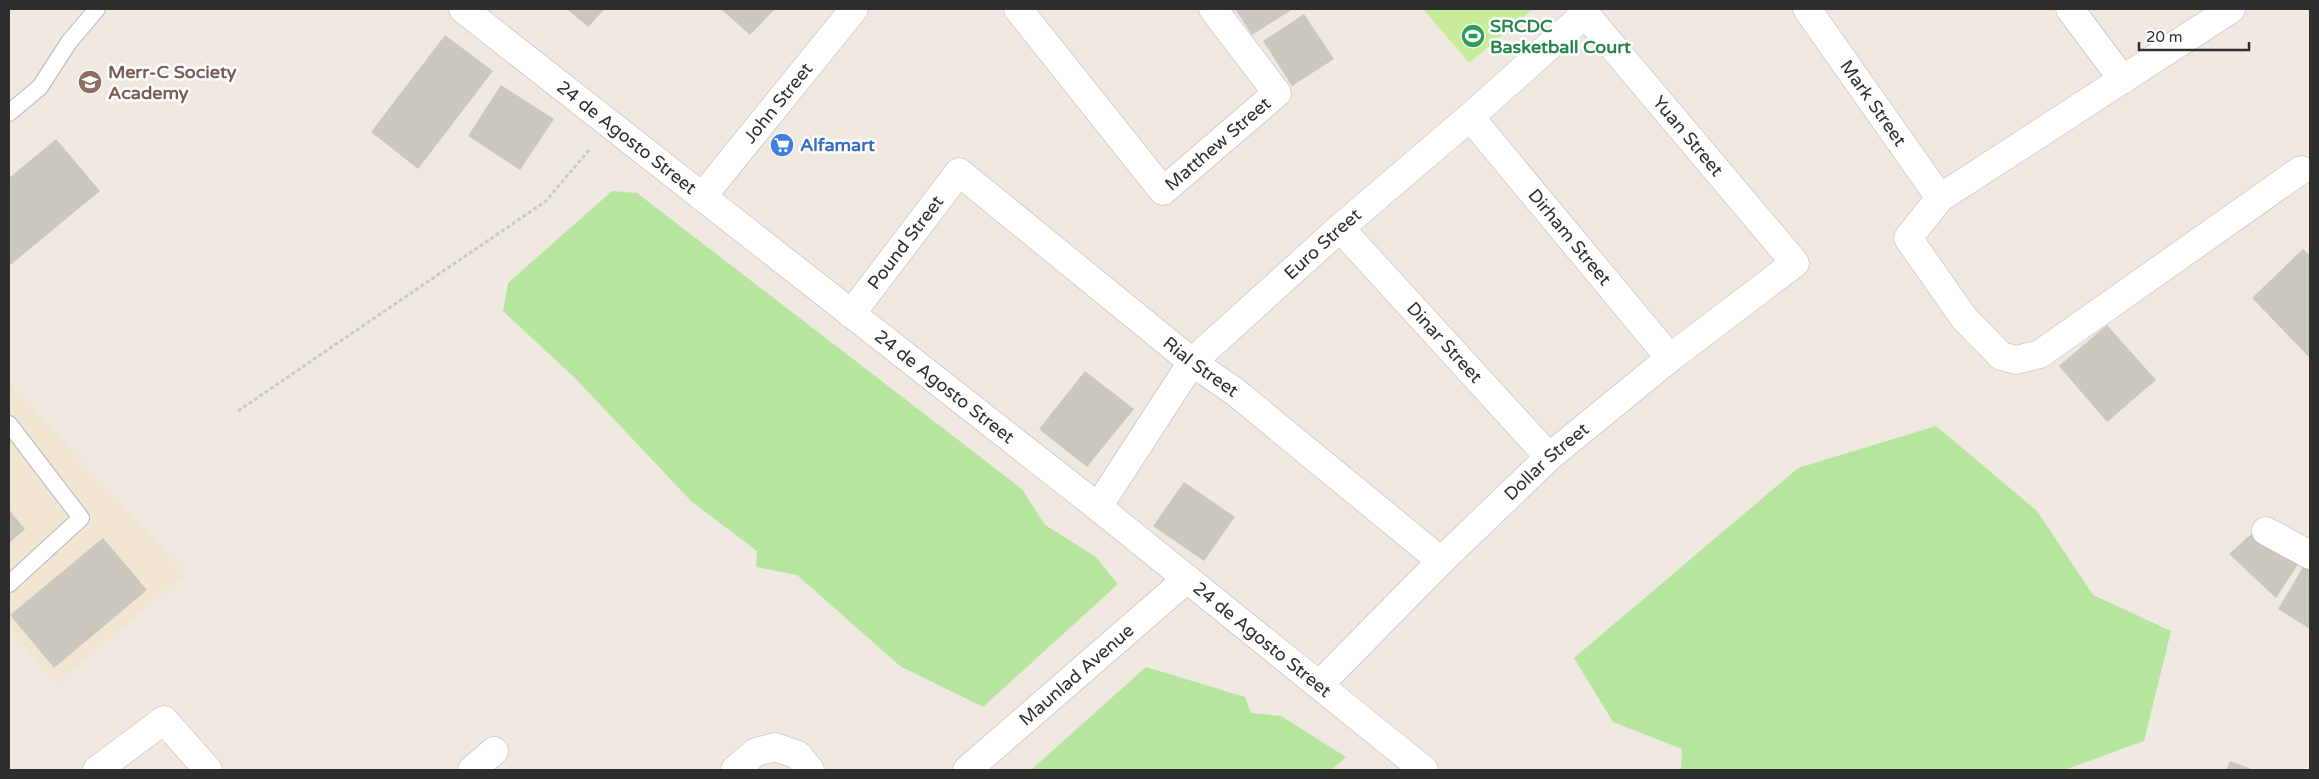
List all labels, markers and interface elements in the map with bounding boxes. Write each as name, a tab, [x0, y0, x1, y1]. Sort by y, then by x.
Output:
place label: SRCDC Basketball Court	[1490, 15, 1631, 58]
scale bar	[2139, 20, 2249, 52]
sports icon: SRCDC Basketball Court	[1460, 23, 1486, 49]
text: 20 m	[2146, 28, 2183, 46]
street label: Mark Street	[1835, 56, 1911, 151]
street label: John Street	[739, 58, 817, 148]
place label: Merr-C Society Academy	[108, 61, 237, 104]
school or university icon: Merr-C Society Academy	[77, 69, 103, 95]
street label: 24 de Agosto Street	[552, 76, 701, 199]
street label: Yuan Street	[1648, 91, 1728, 181]
street label: Matthew Street	[1160, 92, 1275, 195]
supermarket icon: Alfamart	[769, 132, 795, 158]
place label: Alfamart	[800, 134, 875, 156]
street label: Dirham Street	[1523, 184, 1616, 290]
street label: Pound Street	[863, 191, 948, 294]
street label: Euro Street	[1280, 204, 1366, 284]
street label: Dinar Street	[1402, 297, 1487, 388]
street label: 24 de Agosto Street	[870, 325, 1019, 448]
street label: Rial Street	[1159, 332, 1243, 402]
street label: Dollar Street	[1500, 418, 1593, 505]
street label: 24 de Agosto Street	[1189, 577, 1336, 702]
street label: Maunlad Avenue	[1015, 619, 1138, 731]

